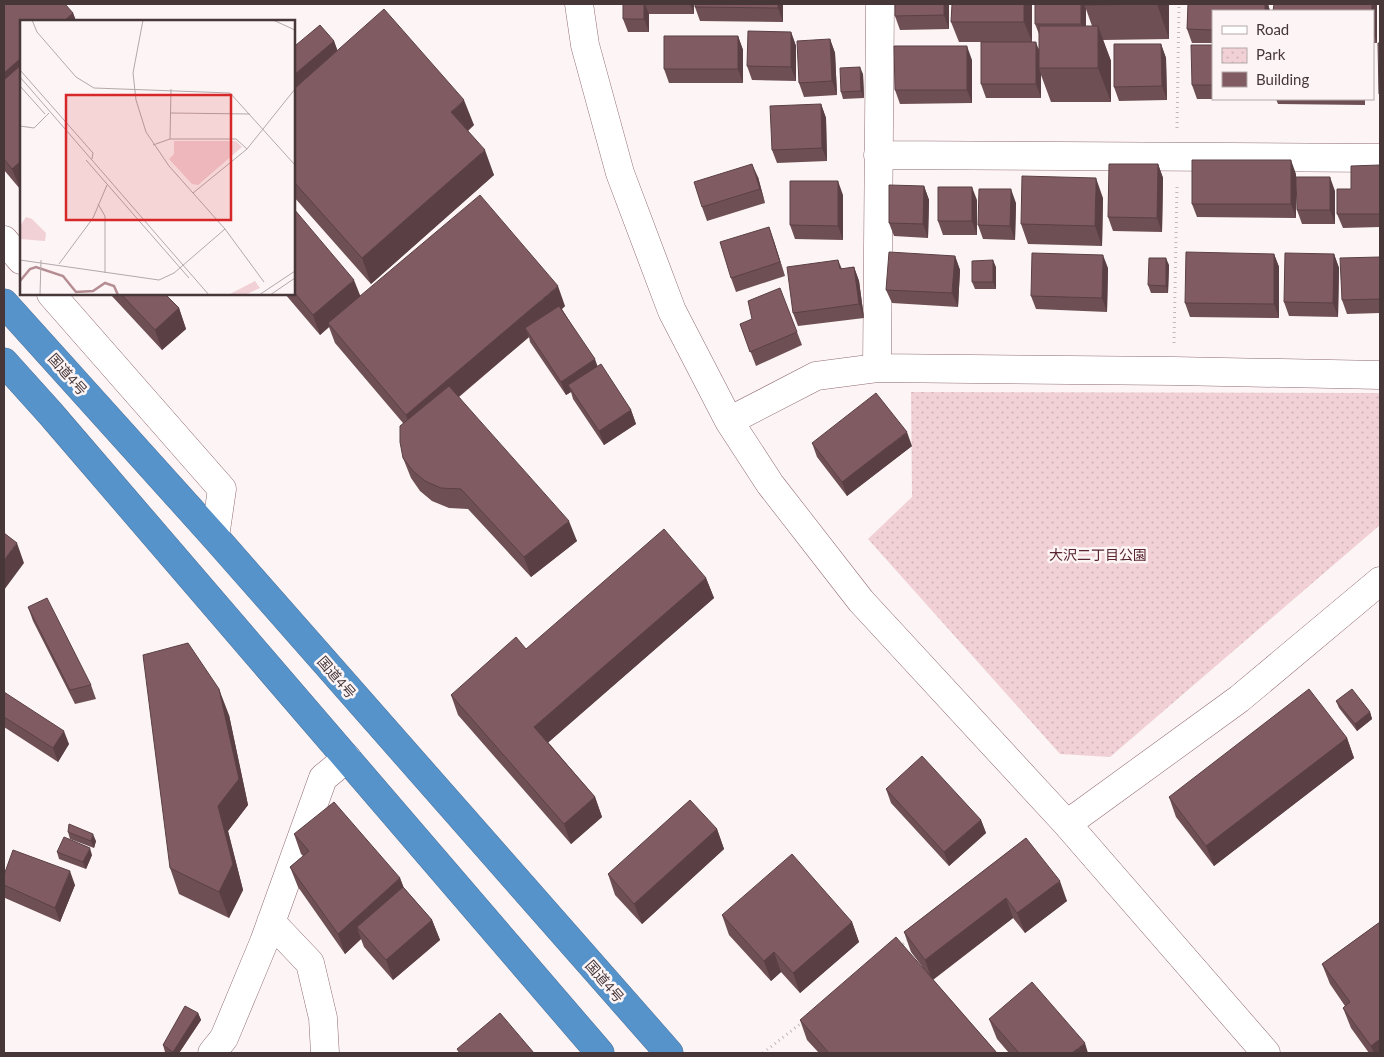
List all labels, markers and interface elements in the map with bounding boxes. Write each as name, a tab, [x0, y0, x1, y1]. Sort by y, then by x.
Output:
legend	[1212, 10, 1374, 100]
inset map	[20, 20, 295, 295]
text: Road	[1256, 20, 1289, 38]
text: Park	[1256, 45, 1286, 63]
text: Building	[1256, 70, 1309, 88]
street label: 国道4号	[45, 350, 91, 398]
park label: 大沢二丁目公園	[1049, 546, 1147, 563]
street label: 国道4号	[314, 653, 360, 701]
street label: 国道4号	[582, 957, 628, 1005]

